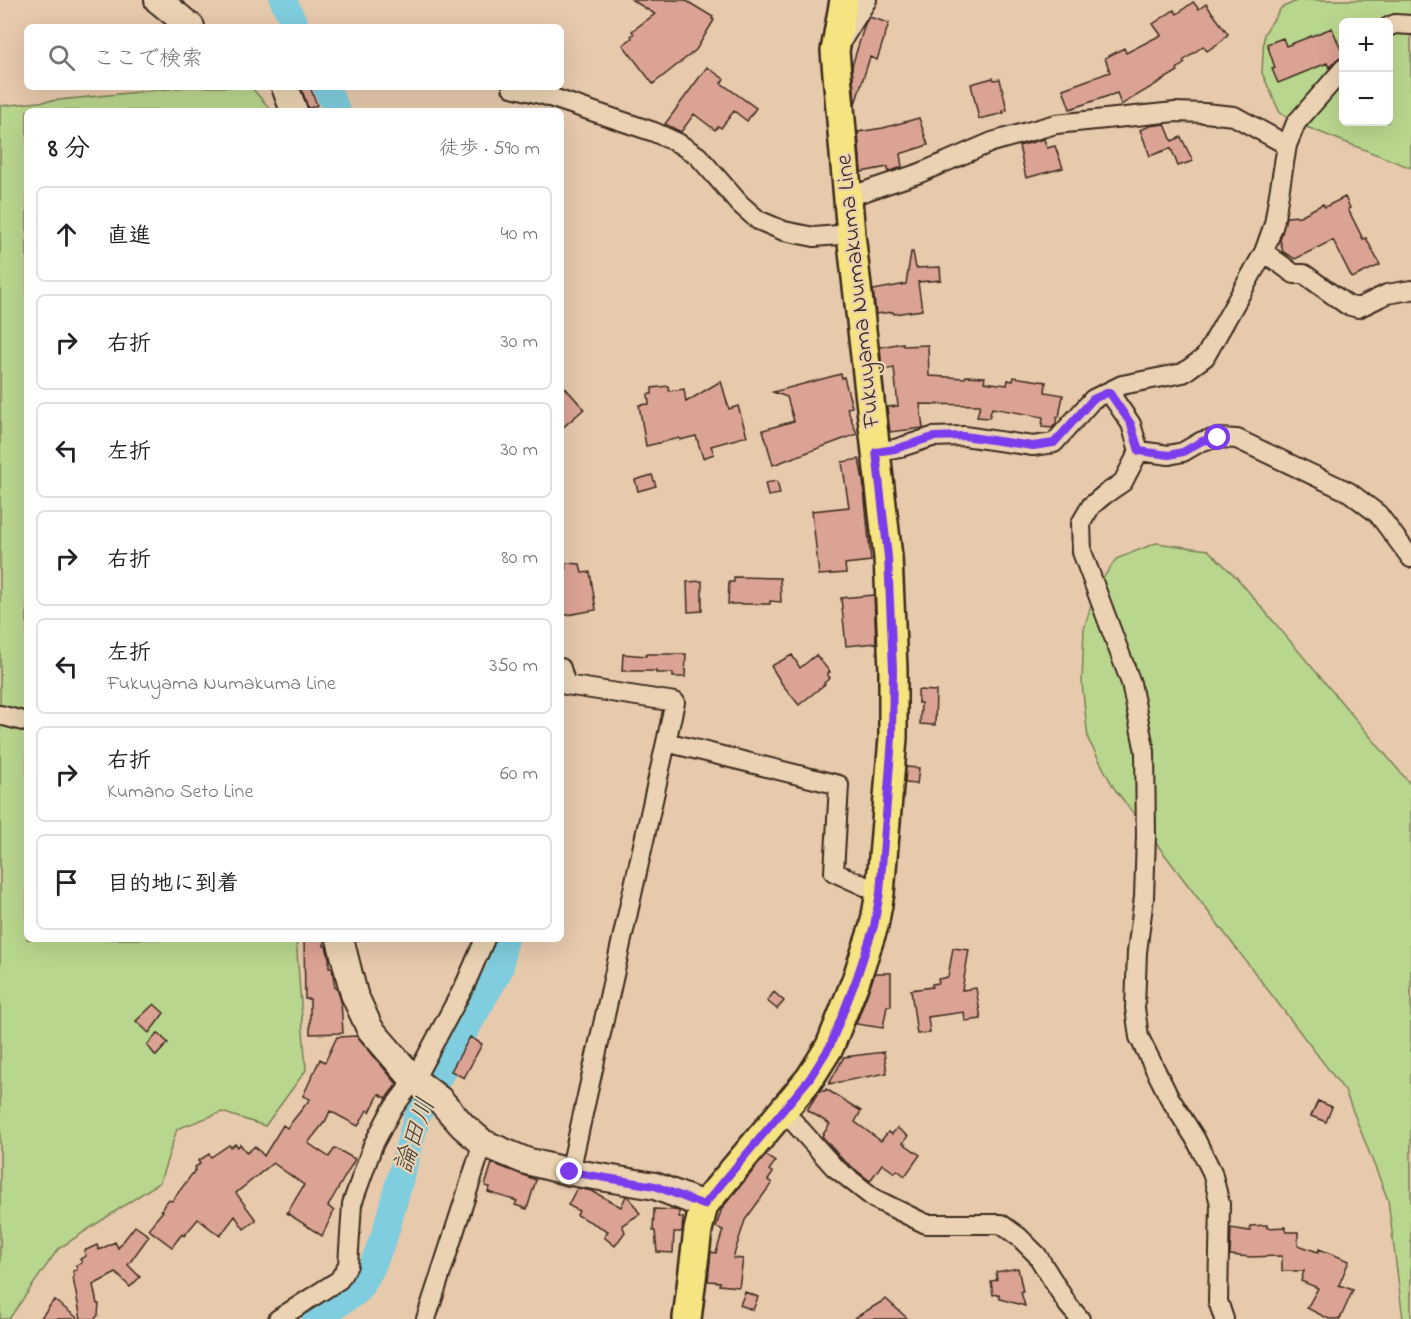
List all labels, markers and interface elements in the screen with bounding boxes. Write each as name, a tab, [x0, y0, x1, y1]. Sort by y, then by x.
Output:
map controls	[1339, 18, 1393, 126]
button: +	[1339, 18, 1393, 72]
search box	[24, 24, 564, 90]
icon: search	[45, 41, 78, 74]
text: ここで検索	[93, 44, 203, 76]
button: −	[1339, 72, 1393, 126]
text: 8 分	[48, 131, 90, 169]
text: 徒歩 · 590 m	[439, 135, 540, 164]
street label: Fukuyama Numakuma Line	[827, 152, 892, 430]
icon: ahead	[50, 218, 83, 251]
text: 40 m	[501, 220, 538, 249]
text: 直進	[107, 221, 151, 253]
icon: right	[50, 326, 83, 359]
text: 30 m	[501, 328, 538, 357]
text: 右折	[107, 329, 151, 361]
route start	[1204, 424, 1230, 450]
icon: left	[50, 434, 83, 467]
text: 30 m	[501, 436, 538, 465]
text: 左折	[107, 437, 151, 469]
icon: right	[50, 542, 83, 575]
text: 80 m	[501, 544, 538, 573]
text: 右折	[107, 545, 151, 577]
text: 左折	[107, 638, 151, 670]
icon: left	[50, 650, 83, 683]
text: 350 m	[489, 652, 538, 681]
text: Fukuyama Numakuma Line	[107, 670, 336, 699]
text: 右折	[107, 746, 151, 778]
icon: right	[50, 758, 83, 791]
text: 60 m	[500, 760, 538, 789]
text: Kumano Seto Line	[107, 778, 253, 807]
icon: arrive	[50, 866, 83, 899]
text: 目的地に到着	[107, 869, 239, 901]
water label: 論田川	[385, 1093, 447, 1179]
route end	[556, 1158, 582, 1184]

